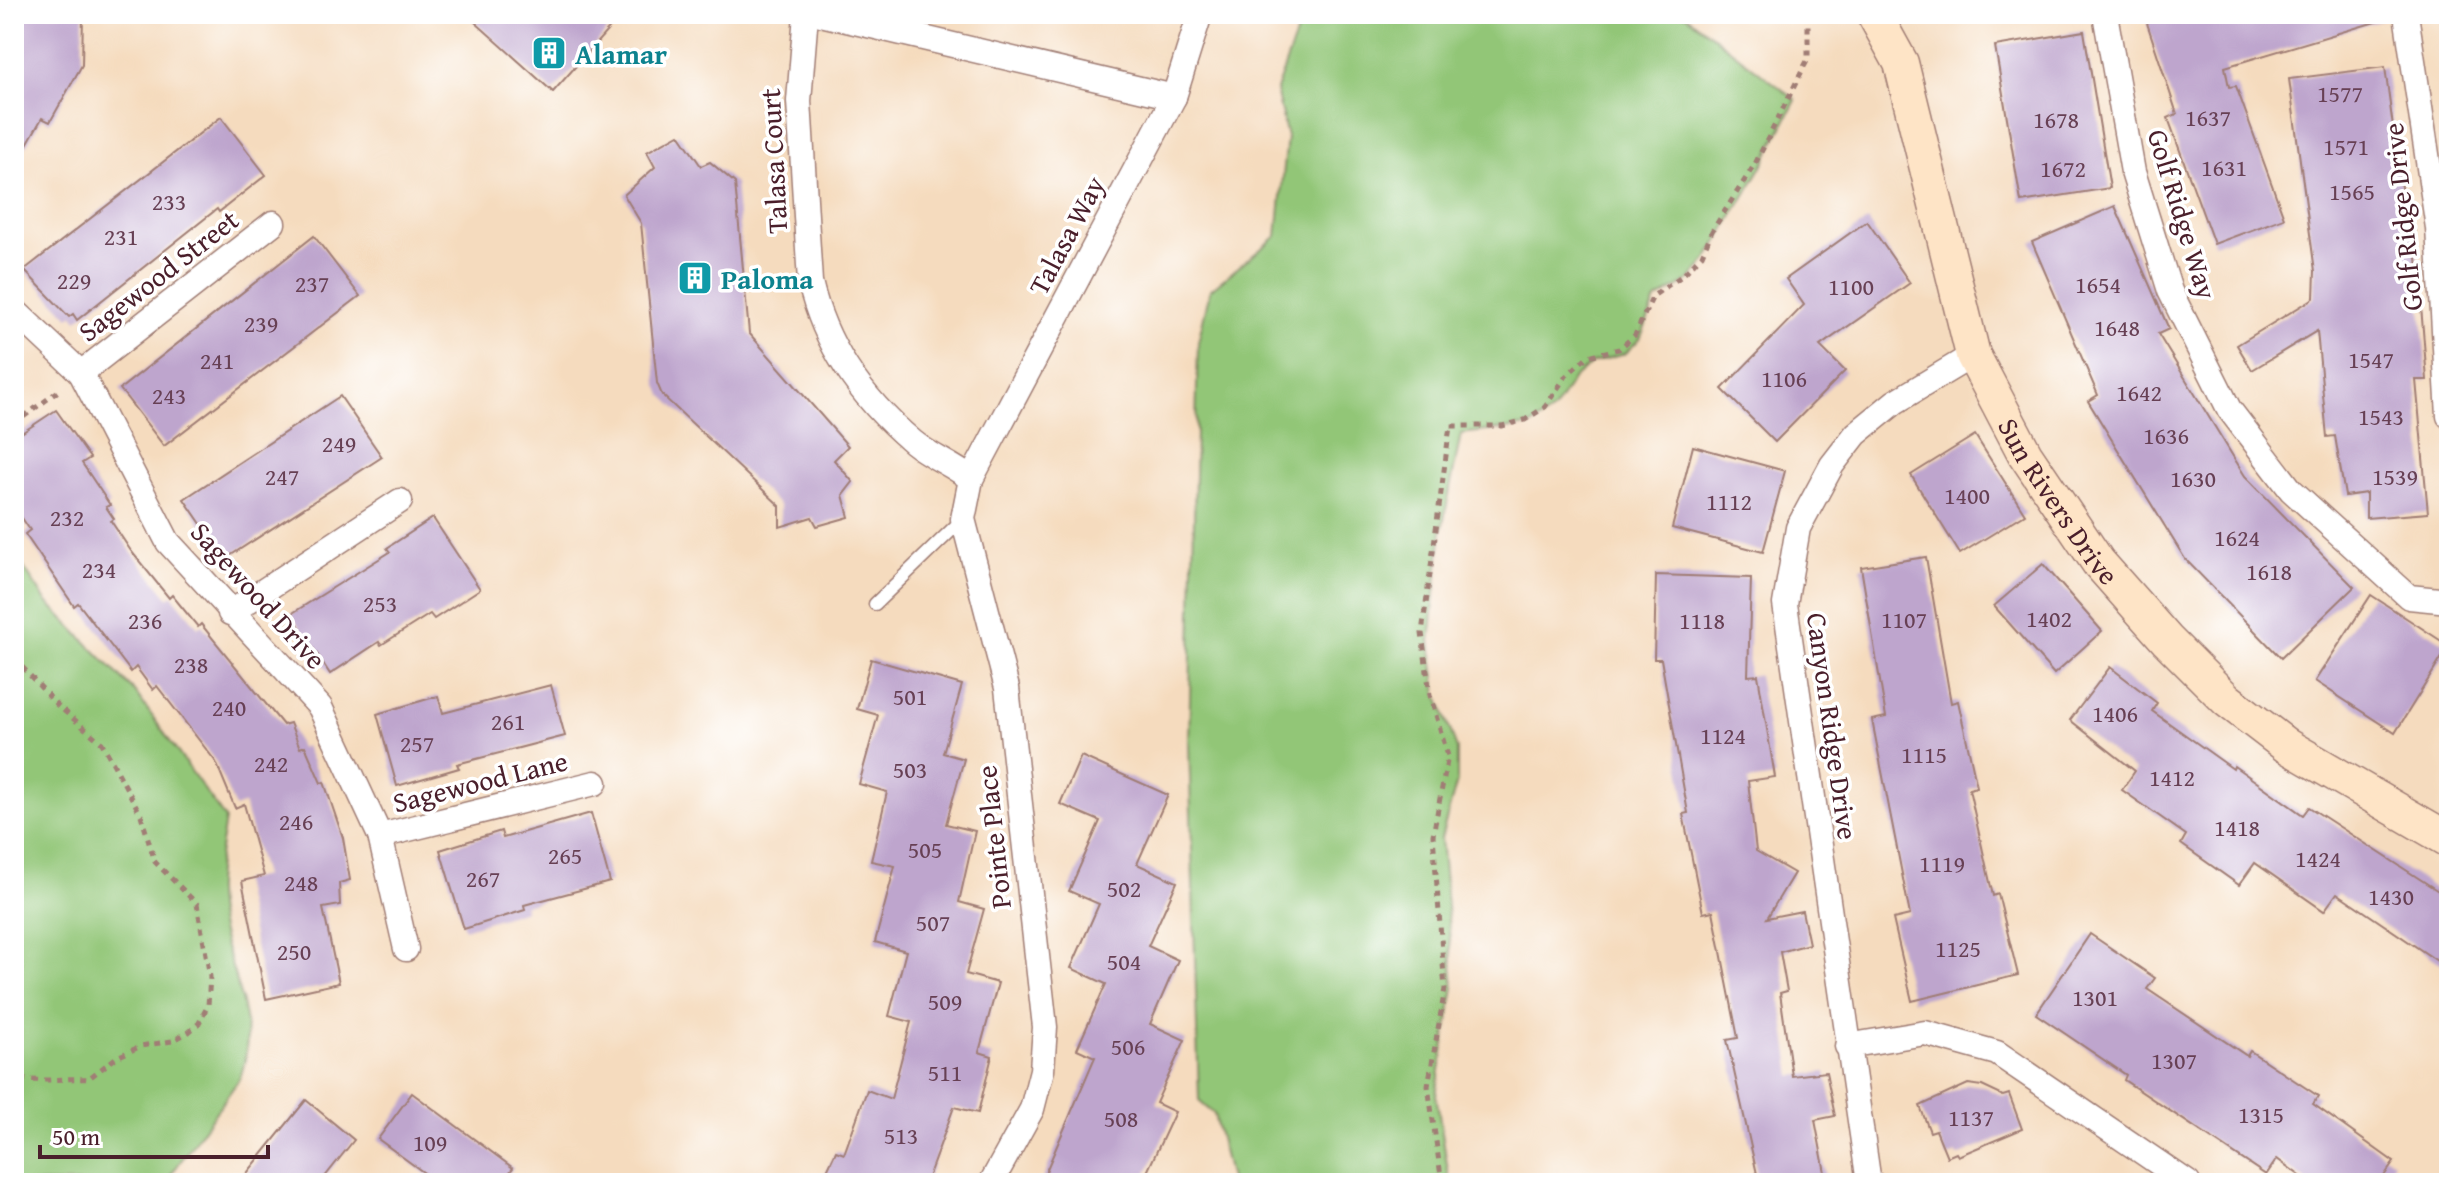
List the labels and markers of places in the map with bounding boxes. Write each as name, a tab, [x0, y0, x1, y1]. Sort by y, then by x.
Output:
place label: Alamar	[575, 33, 667, 74]
building icon: Alamar	[530, 34, 568, 72]
place label: Paloma	[721, 258, 814, 299]
building icon: Paloma	[676, 259, 714, 297]

